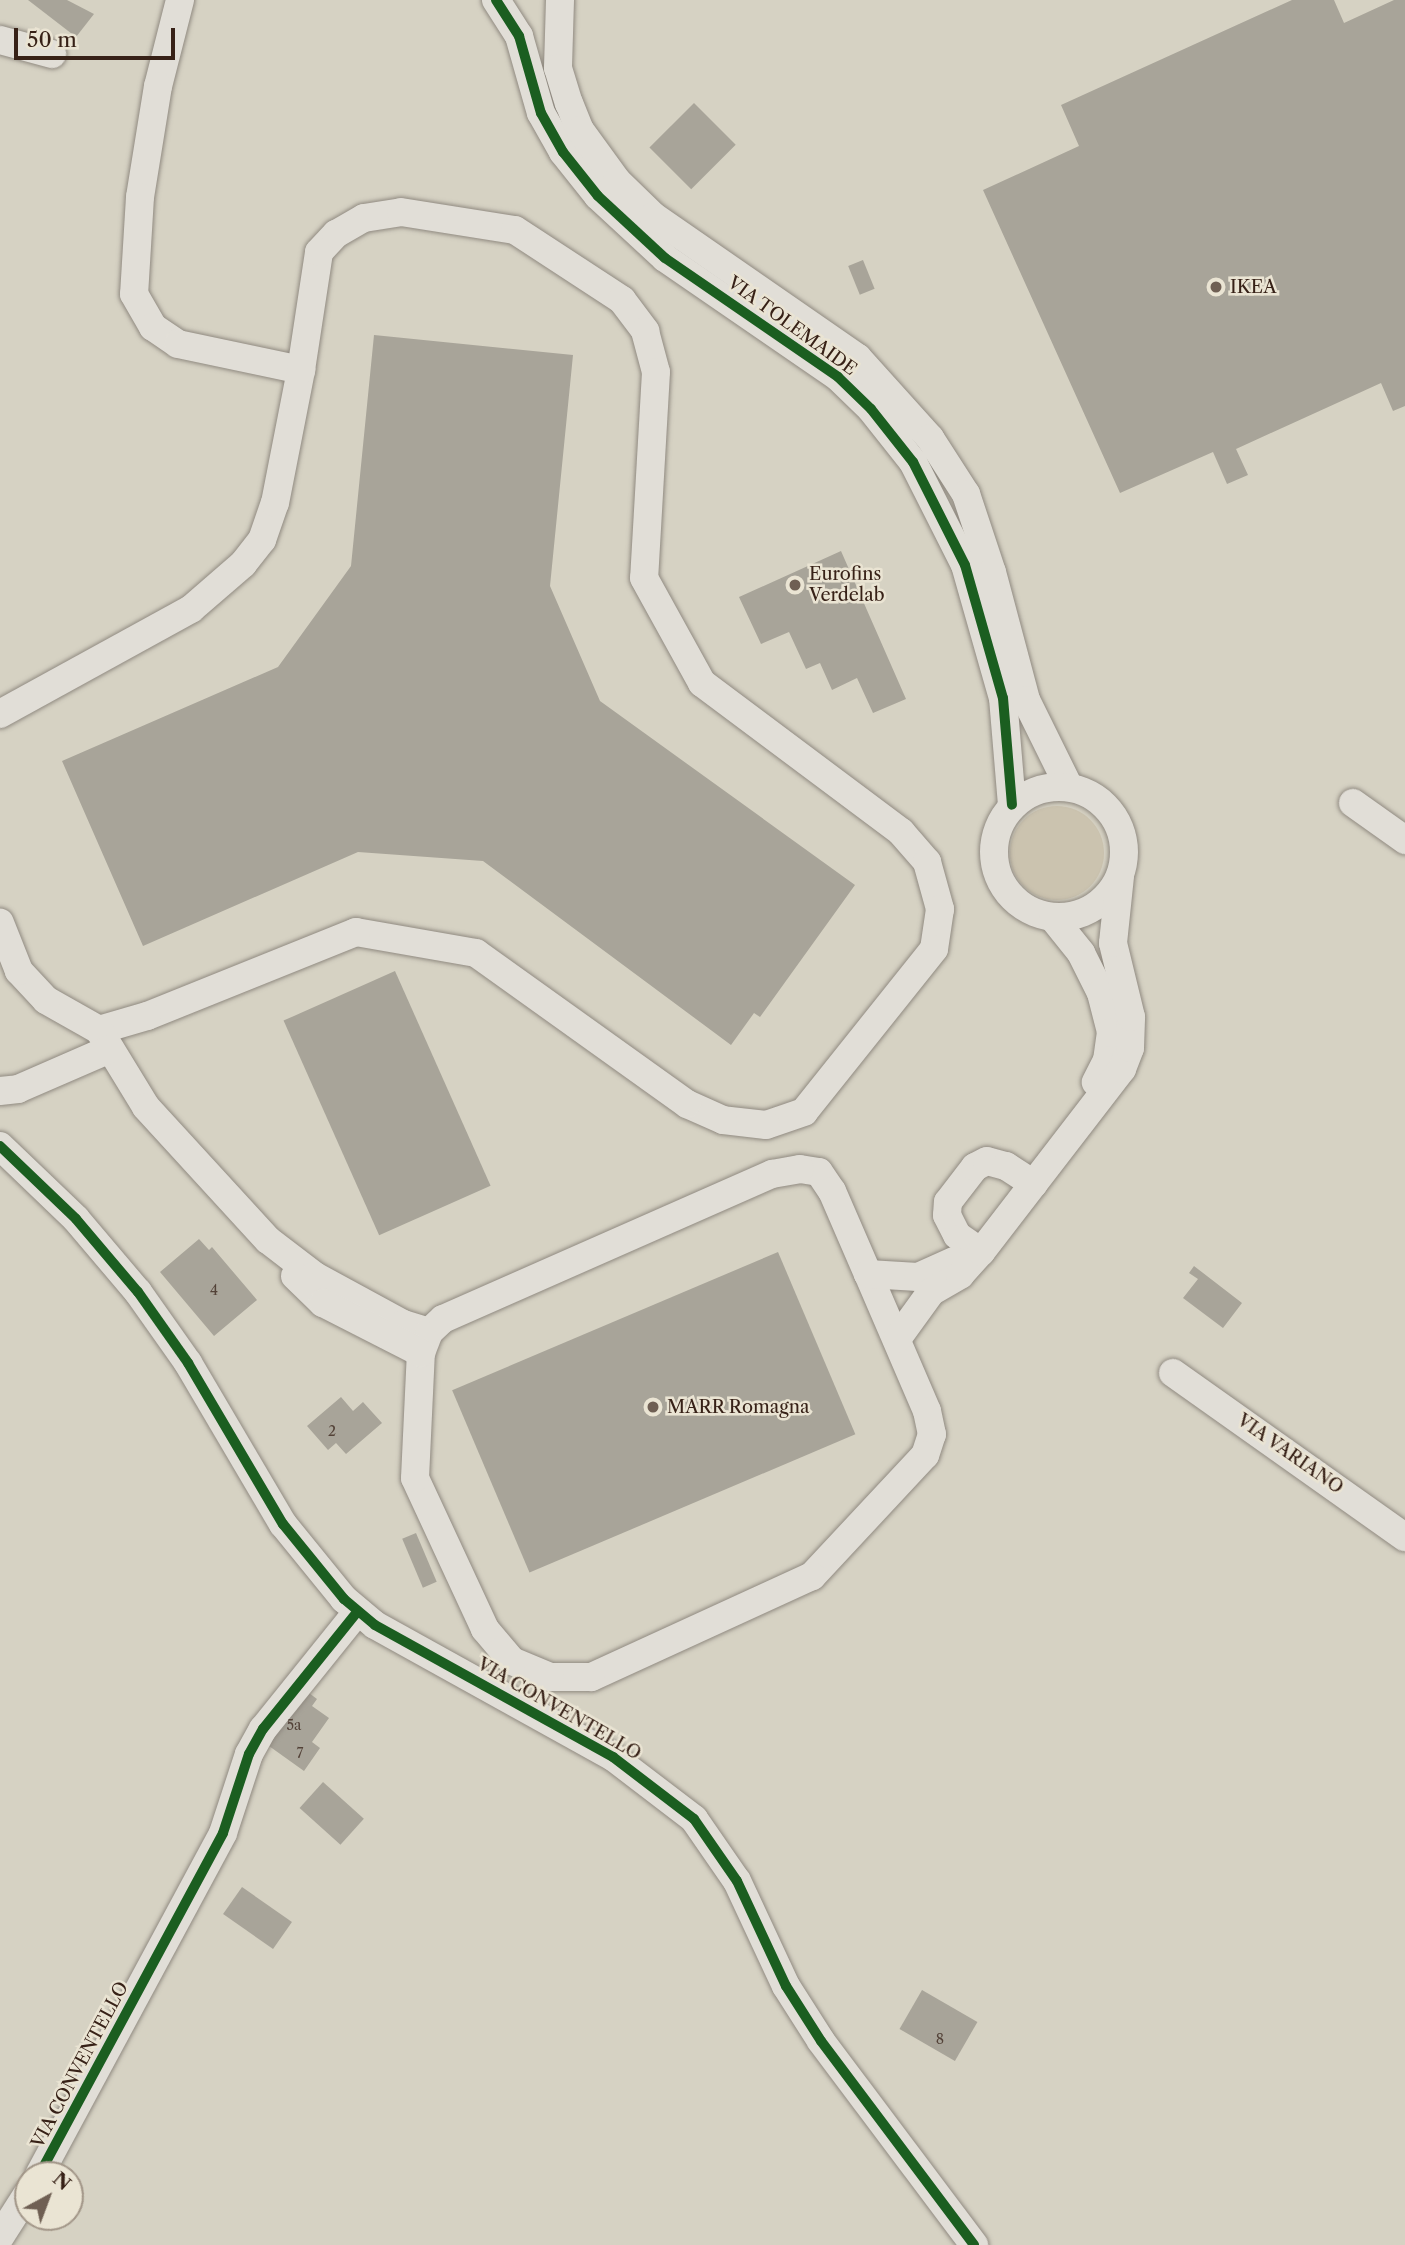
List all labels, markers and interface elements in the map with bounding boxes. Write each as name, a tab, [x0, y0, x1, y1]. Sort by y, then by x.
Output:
scale bar	[18, 14, 178, 58]
text: 50 m	[27, 27, 77, 52]
street label: VIA TOLEMAIDE	[723, 272, 861, 380]
place label: IKEA	[1230, 276, 1277, 298]
marker: IKEA	[1208, 279, 1224, 295]
place label: Eurofins Verdelab	[809, 564, 885, 606]
marker: Eurofins Verdelab	[787, 577, 803, 593]
house number: 4	[210, 1282, 218, 1298]
place label: MARR Romagna	[667, 1396, 810, 1418]
marker: MARR Romagna	[645, 1399, 661, 1415]
street label: VIA VARIANO	[1232, 1409, 1348, 1499]
house number: 2	[328, 1423, 336, 1439]
street label: VIA CONVENTELLO	[473, 1653, 645, 1765]
house number: 5a	[287, 1717, 301, 1733]
house number: 7	[297, 1745, 303, 1761]
street label: VIA CONVENTELLO	[27, 1978, 133, 2152]
house number: 8	[936, 2031, 944, 2047]
north arrow	[14, 2161, 84, 2231]
text: N	[48, 2167, 76, 2195]

